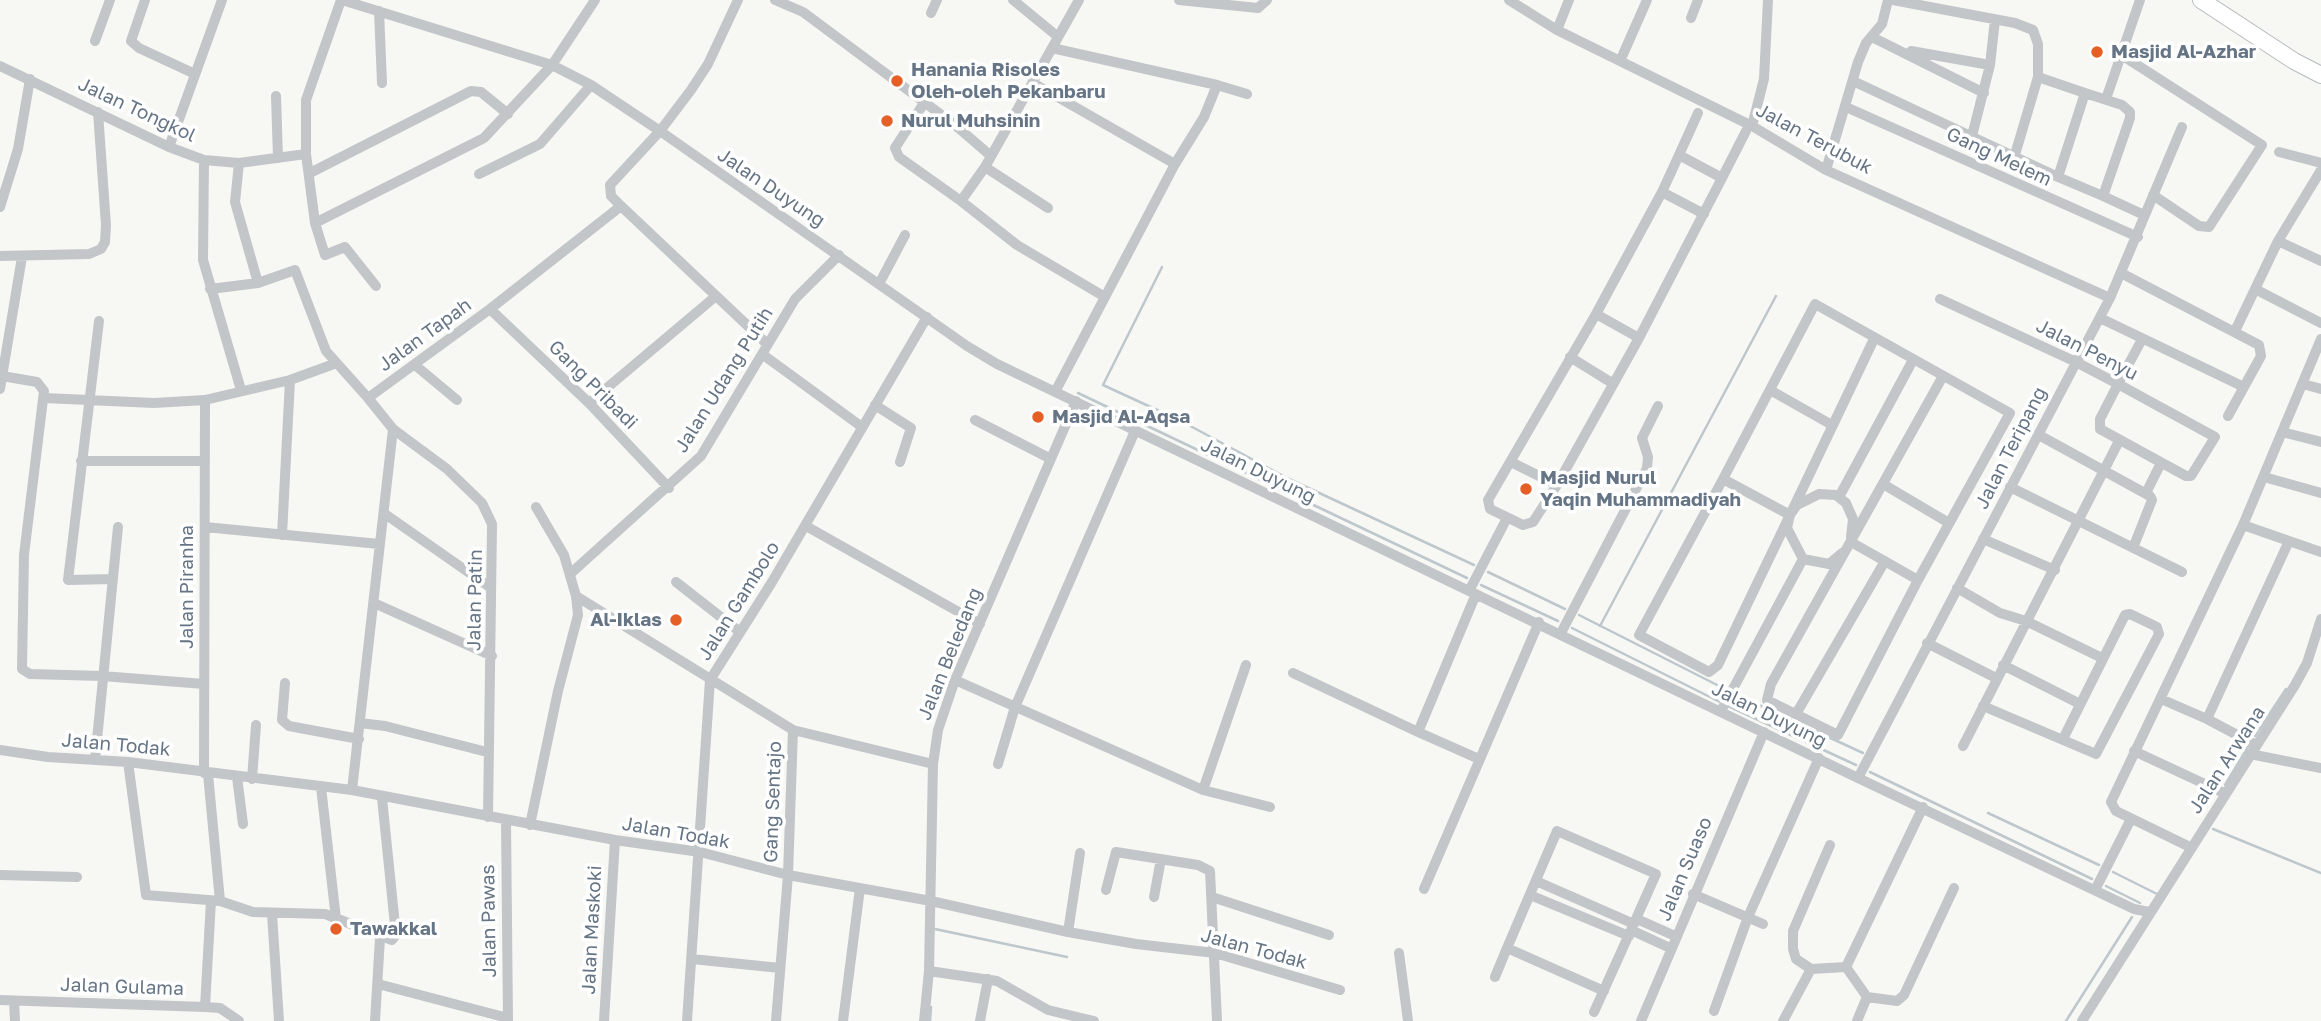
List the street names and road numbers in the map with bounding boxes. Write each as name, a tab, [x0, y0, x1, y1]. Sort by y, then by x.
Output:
street label: Jalan Tongkol	[75, 73, 199, 147]
street label: Jalan Terubuk	[1752, 99, 1876, 179]
street label: Gang Melem	[1943, 123, 2055, 191]
street label: Jalan Duyung	[713, 144, 829, 232]
street label: Jalan Tapah	[374, 294, 476, 376]
street label: Jalan Udang Putih	[670, 303, 778, 457]
street label: Jalan Penyu	[2032, 315, 2142, 385]
street label: Gang Pribadi	[544, 336, 642, 434]
street label: Jalan Teripang	[1970, 383, 2052, 513]
street label: Jalan Duyung	[1197, 433, 1319, 509]
street label: Jalan Piranha	[176, 525, 198, 649]
street label: Jalan Gambolo	[693, 537, 785, 665]
street label: Jalan Patin	[463, 549, 487, 651]
street label: Jalan Beledang	[913, 584, 987, 724]
street label: Jalan Duyung	[1708, 677, 1830, 753]
street label: Jalan Arwana	[2184, 702, 2270, 818]
street label: Jalan Todak	[61, 729, 171, 761]
street label: Gang Sentajo	[759, 741, 787, 863]
street label: Jalan Todak	[620, 812, 732, 854]
street label: Jalan Suaso	[1653, 814, 1717, 924]
street label: Jalan Pawas	[477, 864, 501, 978]
street label: Jalan Maskoki	[577, 865, 607, 995]
street label: Jalan Todak	[1198, 924, 1310, 974]
street label: Jalan Gulama	[60, 973, 184, 1001]

